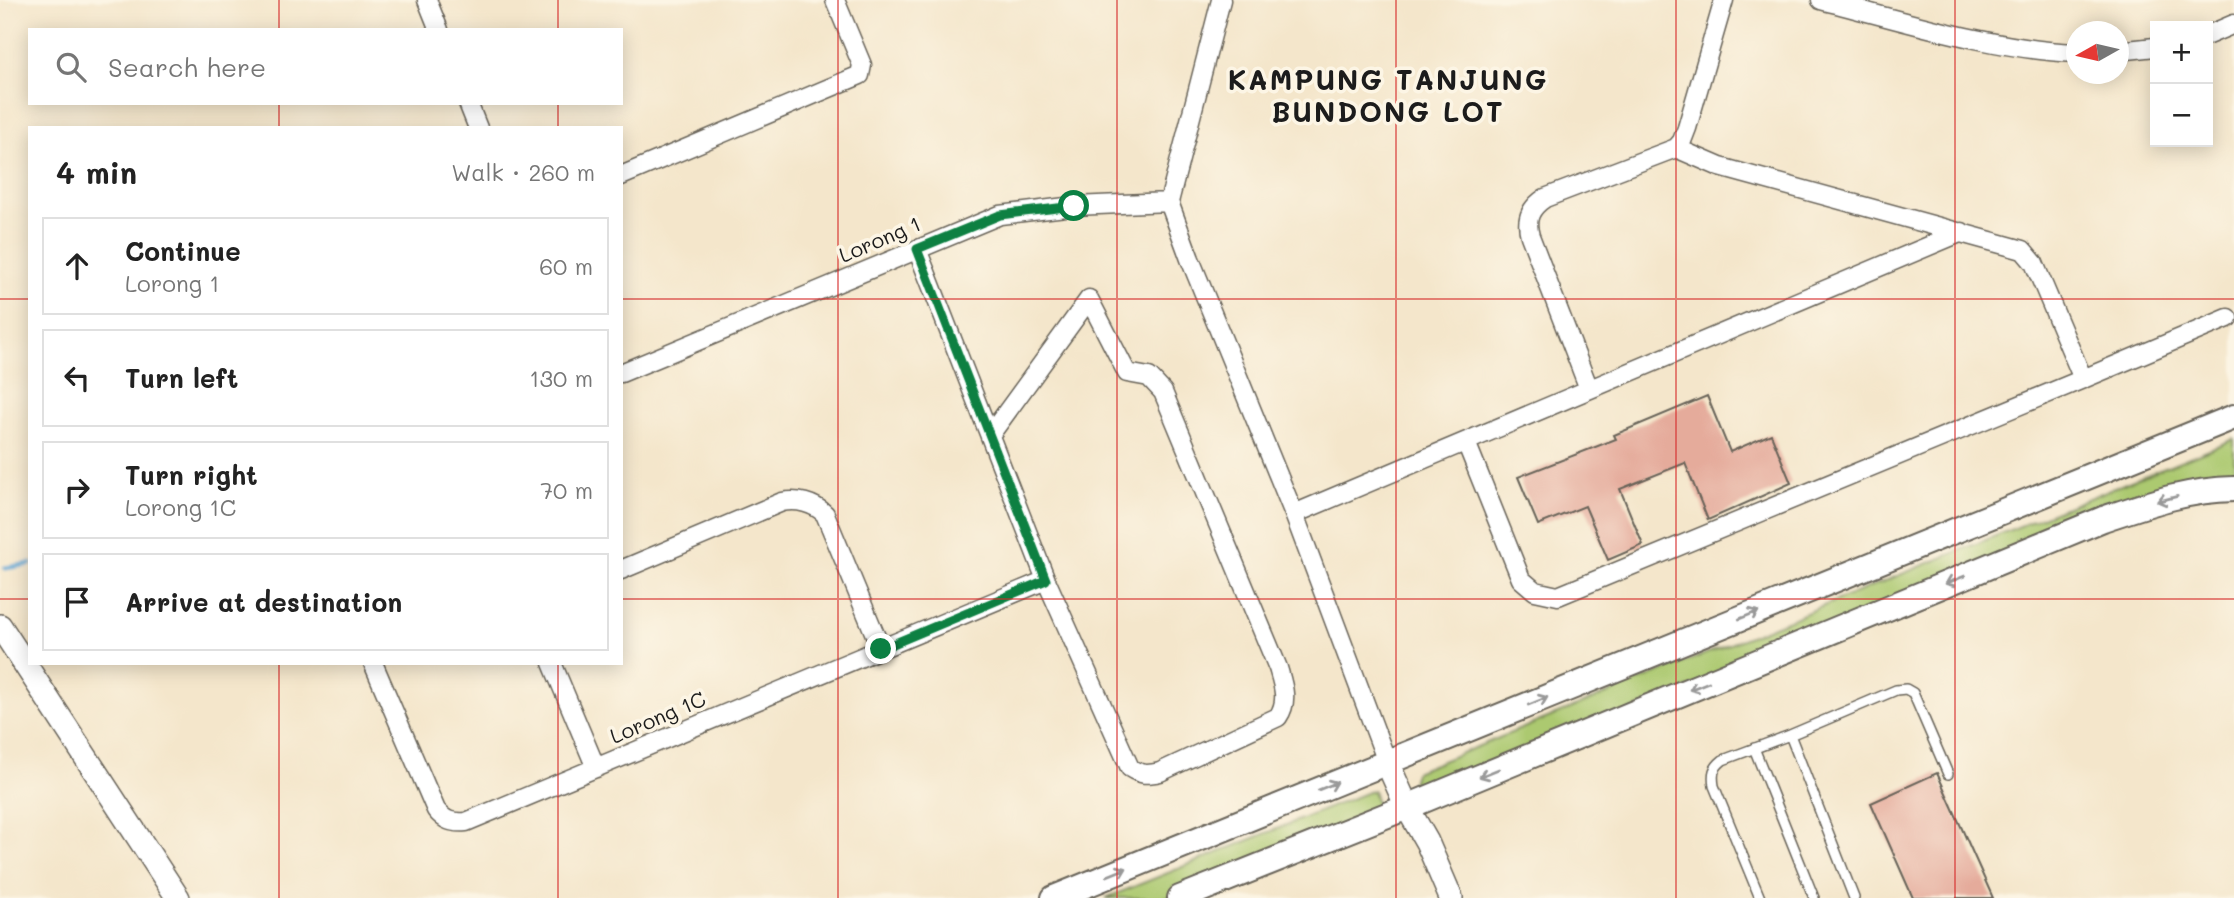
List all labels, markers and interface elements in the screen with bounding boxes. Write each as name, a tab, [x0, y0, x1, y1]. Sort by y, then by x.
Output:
north arrow	[2066, 21, 2129, 84]
map controls	[2150, 21, 2213, 147]
button: +	[2150, 21, 2213, 84]
search box	[28, 28, 623, 105]
icon: search	[52, 48, 90, 86]
text: Search here	[108, 50, 266, 84]
district label: KAMPUNG TANJUNG BUNDONG LOT	[1228, 61, 1548, 129]
button: −	[2150, 84, 2213, 147]
text: 4 min	[56, 152, 137, 192]
text: Walk · 260 m	[451, 157, 595, 187]
route start	[1058, 190, 1089, 221]
street label: Lorong 1	[834, 209, 924, 268]
text: Continue	[125, 234, 241, 268]
icon: ahead	[58, 247, 96, 285]
text: 60 m	[539, 251, 593, 281]
text: Lorong 1	[125, 268, 220, 298]
icon: left	[58, 359, 96, 397]
text: Turn left	[125, 361, 238, 395]
text: 130 m	[529, 363, 593, 393]
text: Turn right	[125, 458, 258, 492]
icon: right	[58, 471, 96, 509]
text: 70 m	[540, 475, 593, 505]
text: Lorong 1C	[125, 492, 236, 522]
one-way arrow	[2156, 493, 2179, 506]
one-way arrow	[1944, 575, 1966, 588]
icon: arrive	[58, 583, 96, 621]
text: Arrive at destination	[125, 585, 402, 619]
one-way arrow	[1738, 608, 1759, 621]
route end	[865, 633, 896, 664]
one-way arrow	[1689, 680, 1711, 693]
street label: Lorong 1C	[605, 684, 709, 749]
one-way arrow	[1527, 693, 1549, 706]
one-way arrow	[1479, 767, 1500, 780]
one-way arrow	[1316, 779, 1338, 792]
one-way arrow	[1106, 865, 1127, 878]

